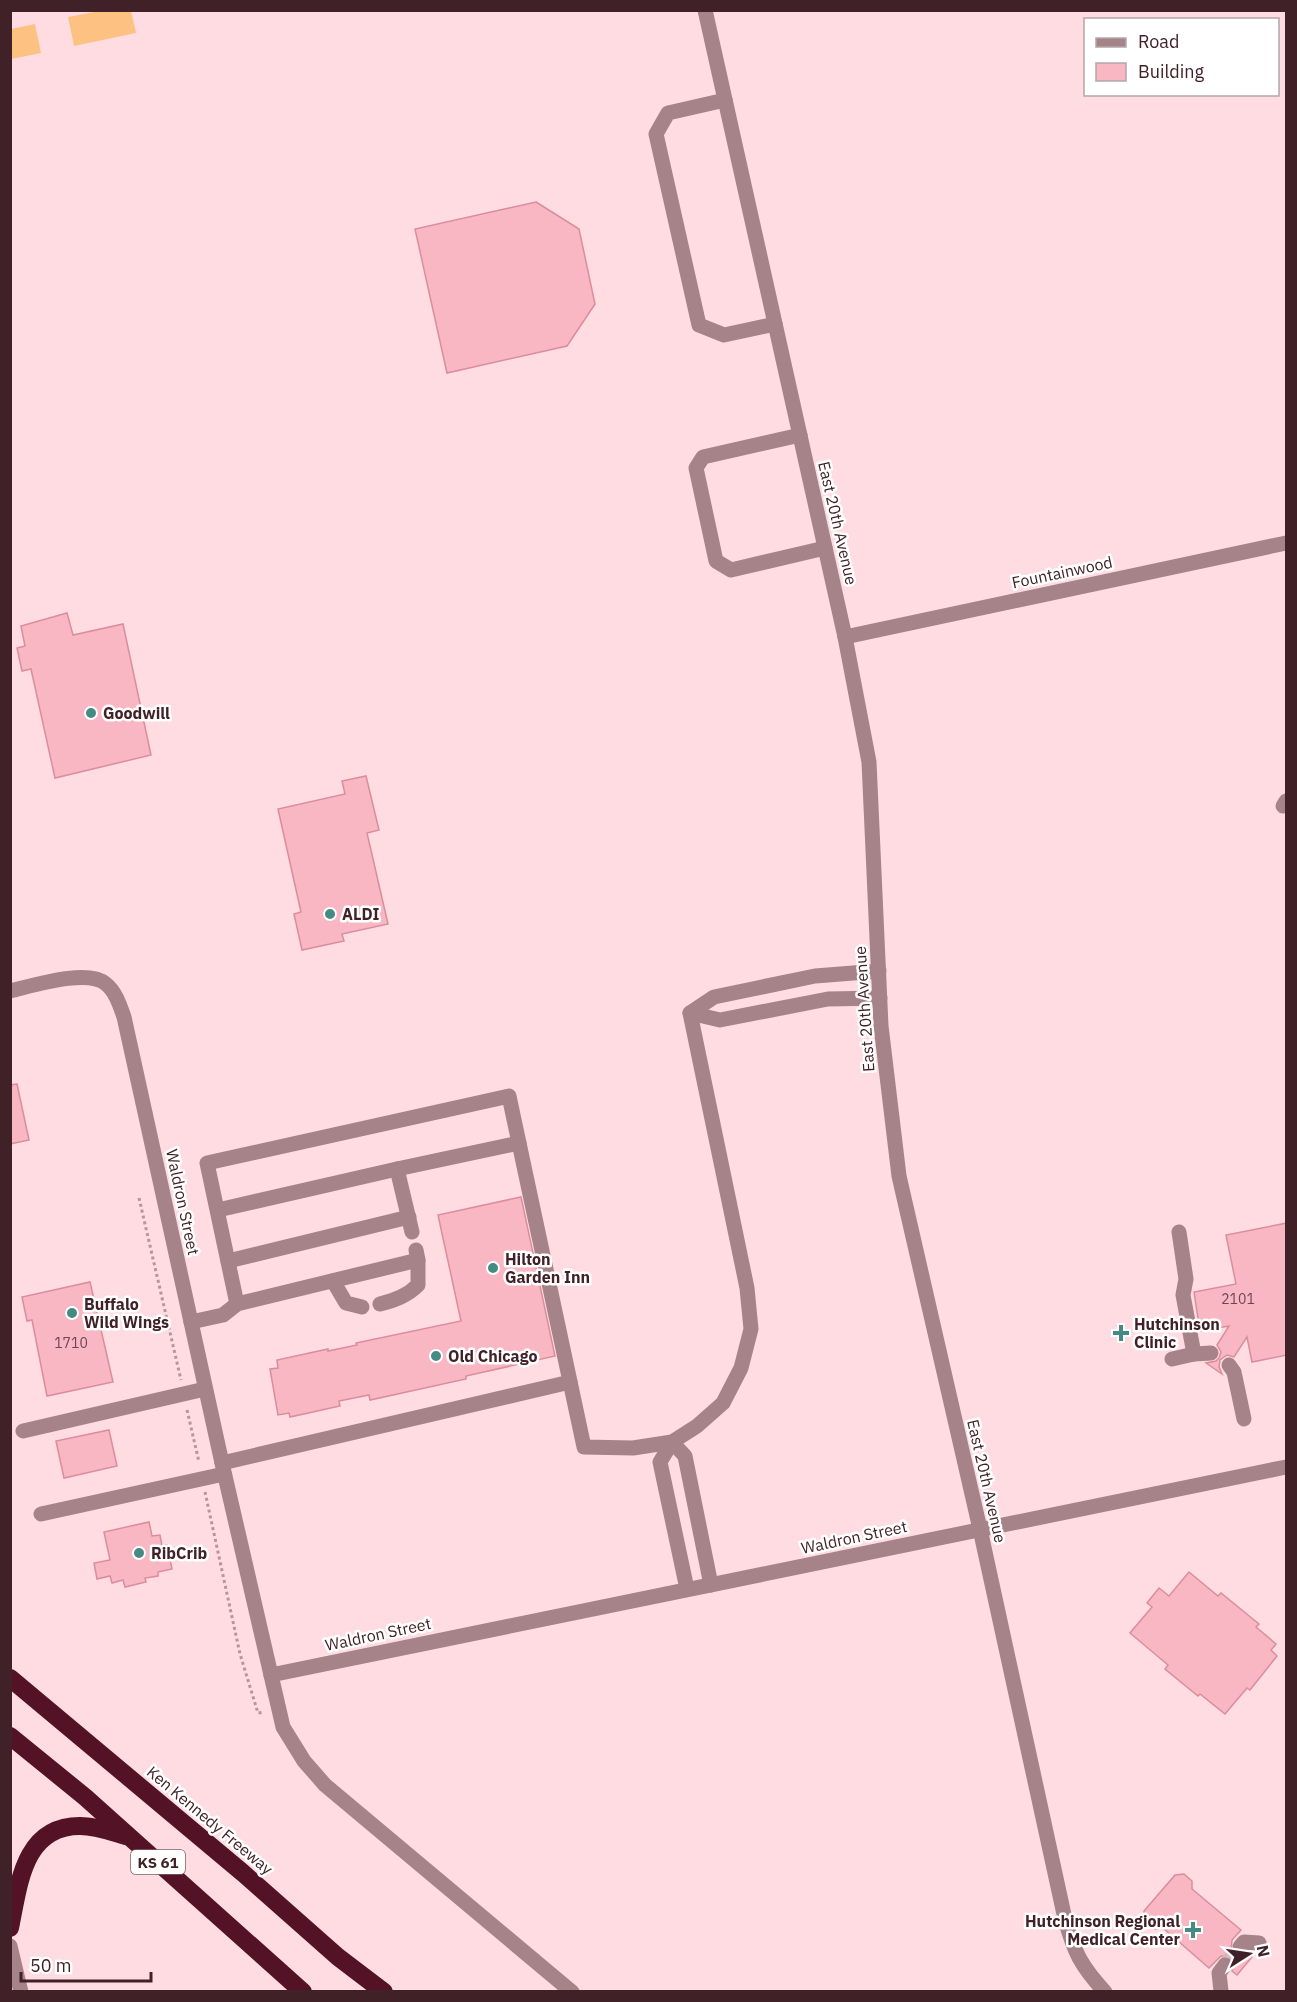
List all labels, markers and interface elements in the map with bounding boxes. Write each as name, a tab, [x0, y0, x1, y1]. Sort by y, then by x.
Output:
legend	[1084, 18, 1279, 96]
text: Road	[1138, 30, 1179, 53]
text: Building	[1138, 60, 1205, 83]
street label: East 20th Avenue	[814, 459, 862, 587]
street label: Fountainwood	[1010, 552, 1114, 592]
place label: Goodwill	[103, 703, 170, 723]
marker: Goodwill	[84, 706, 98, 720]
place label: ALDI	[342, 904, 380, 924]
marker: ALDI	[323, 907, 337, 921]
street label: East 20th Avenue	[850, 945, 878, 1073]
street label: Waldron Street	[162, 1147, 204, 1257]
place label: Hilton Garden Inn	[505, 1249, 590, 1287]
marker: Hilton Garden Inn	[486, 1261, 500, 1275]
house number: 2101	[1221, 1290, 1255, 1308]
place label: Buffalo Wild Wings	[84, 1294, 169, 1332]
marker: Buffalo Wild Wings	[65, 1306, 79, 1320]
place label: Hutchinson Clinic	[1134, 1314, 1220, 1352]
marker: Hutchinson Clinic	[1112, 1324, 1130, 1342]
house number: 1710	[54, 1334, 88, 1352]
place label: Old Chicago	[448, 1346, 537, 1366]
marker: Old Chicago	[429, 1349, 443, 1363]
street label: East 20th Avenue	[963, 1417, 1011, 1545]
street label: Waldron Street	[799, 1516, 909, 1558]
place label: RibCrib	[151, 1543, 208, 1563]
marker: RibCrib	[132, 1546, 146, 1560]
street label: Waldron Street	[323, 1613, 433, 1655]
street label: Ken Kennedy Freeway	[143, 1761, 277, 1879]
road number: KS 61	[131, 1850, 185, 1874]
place label: Hutchinson Regional Medical Center	[1025, 1911, 1181, 1949]
marker: Hutchinson Regional Medical Center	[1184, 1921, 1202, 1939]
north arrow	[1219, 1924, 1279, 1984]
text: N	[1253, 1943, 1275, 1959]
scale bar	[21, 1945, 152, 1983]
text: 50 m	[30, 1954, 72, 1977]

